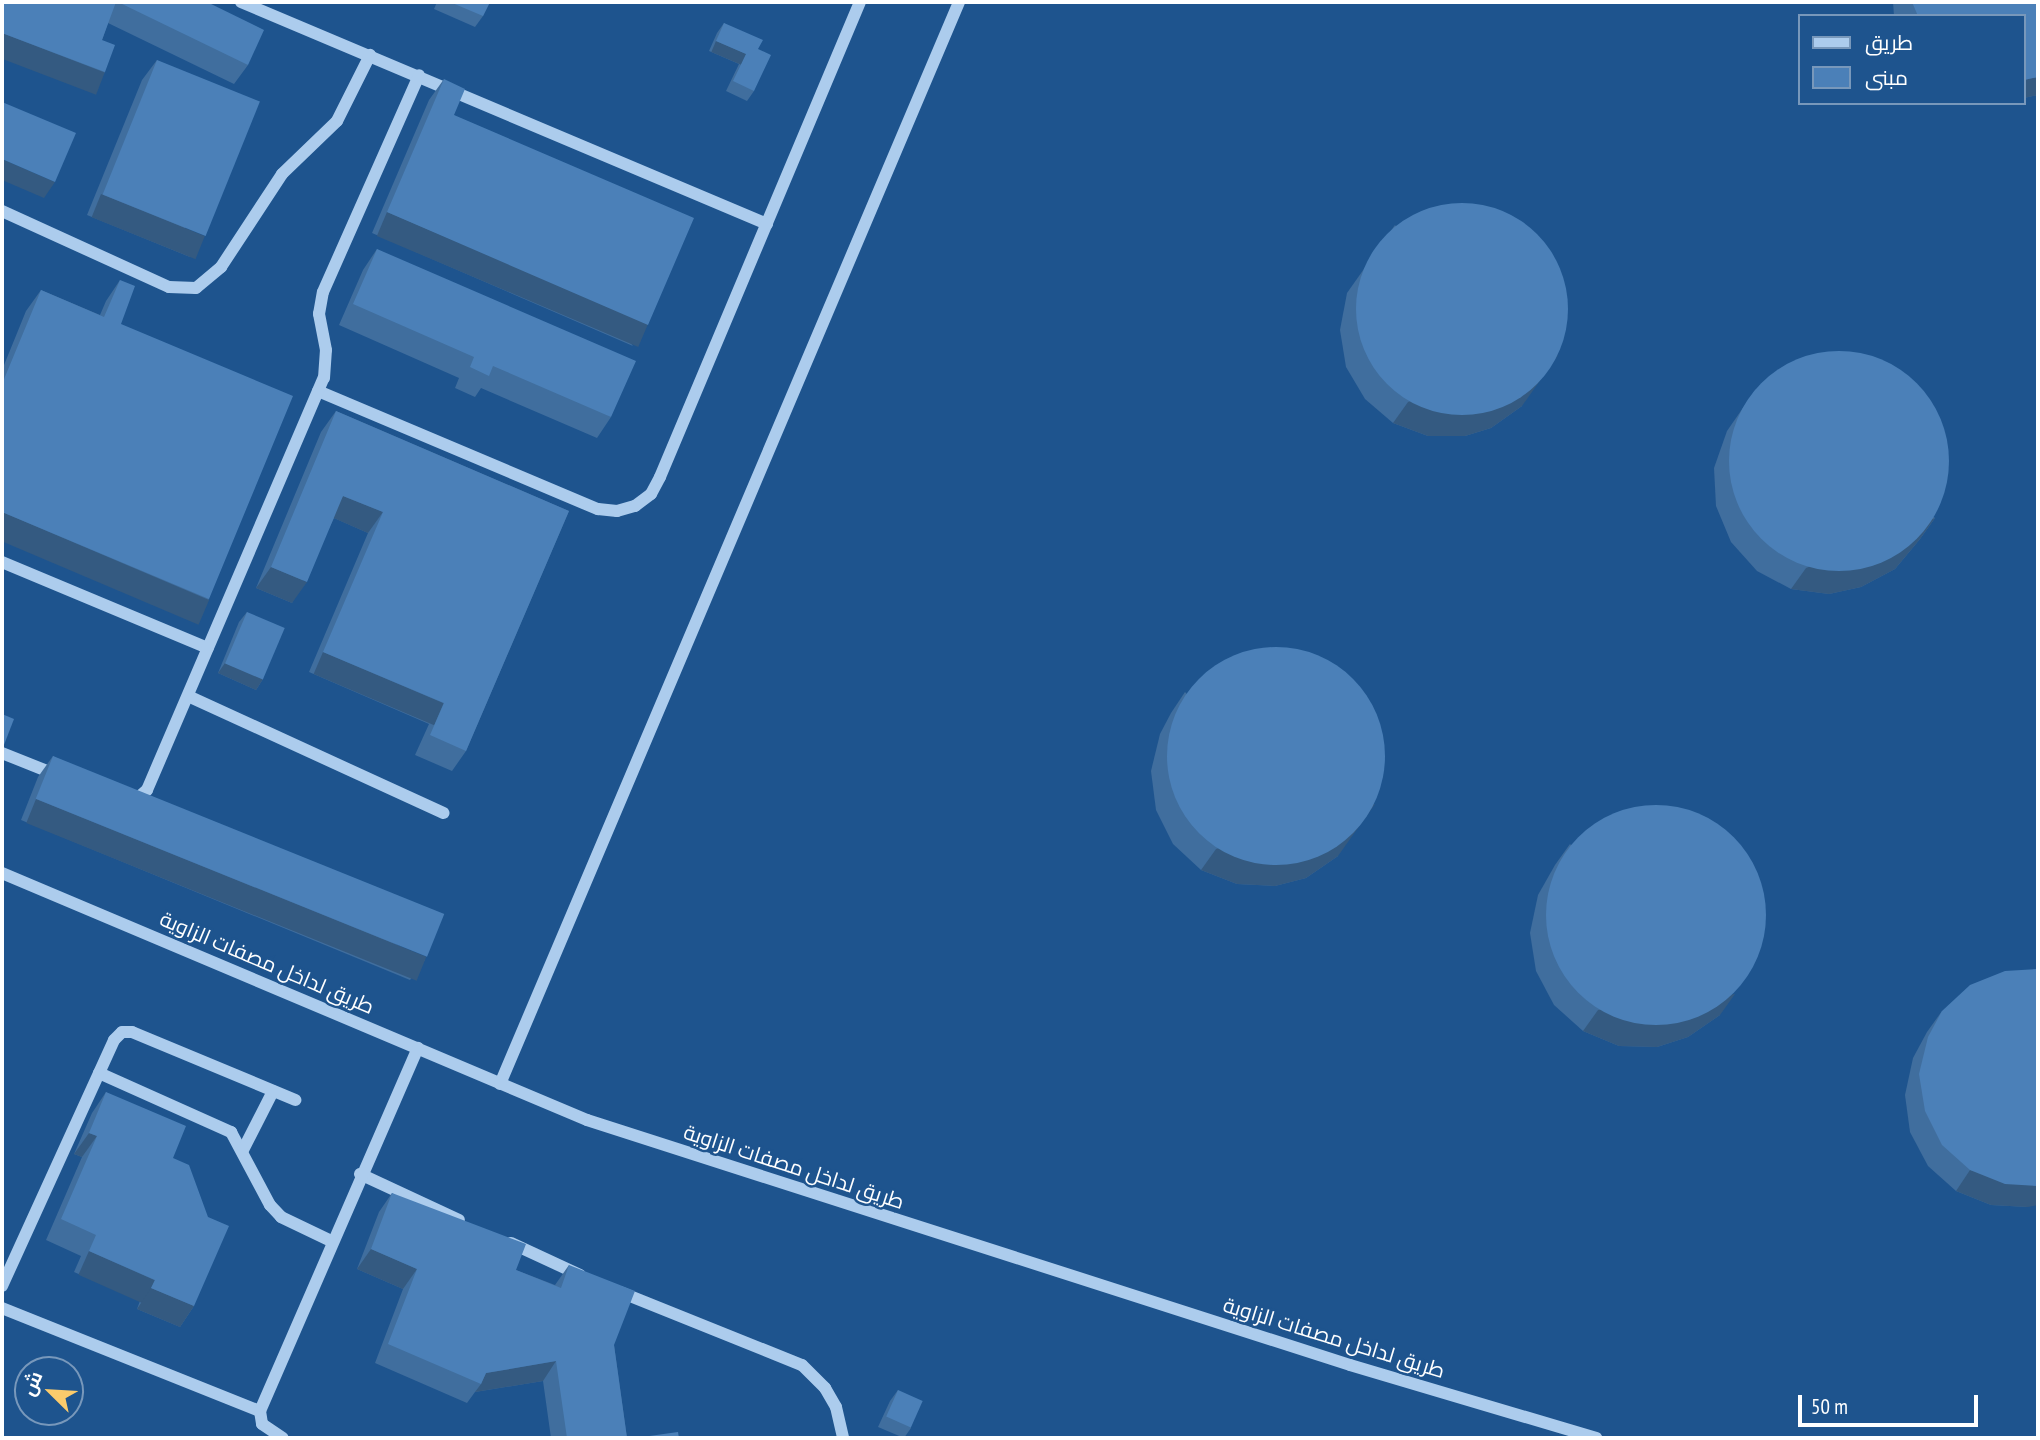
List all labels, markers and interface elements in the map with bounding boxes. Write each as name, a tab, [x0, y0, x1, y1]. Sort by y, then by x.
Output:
legend	[1798, 14, 2026, 105]
text: طريق	[1865, 29, 1913, 56]
text: مبنى	[1865, 64, 1908, 91]
street label: طريق لداخل مصفات الزاوية	[156, 906, 378, 1020]
street label: طريق لداخل مصفات الزاوية	[680, 1119, 908, 1215]
street label: طريق لداخل مصفات الزاوية	[1220, 1292, 1448, 1384]
north arrow	[14, 1356, 84, 1426]
text: ش	[16, 1367, 48, 1399]
scale bar	[1802, 1380, 1982, 1424]
text: 50 m	[1811, 1393, 1848, 1420]

